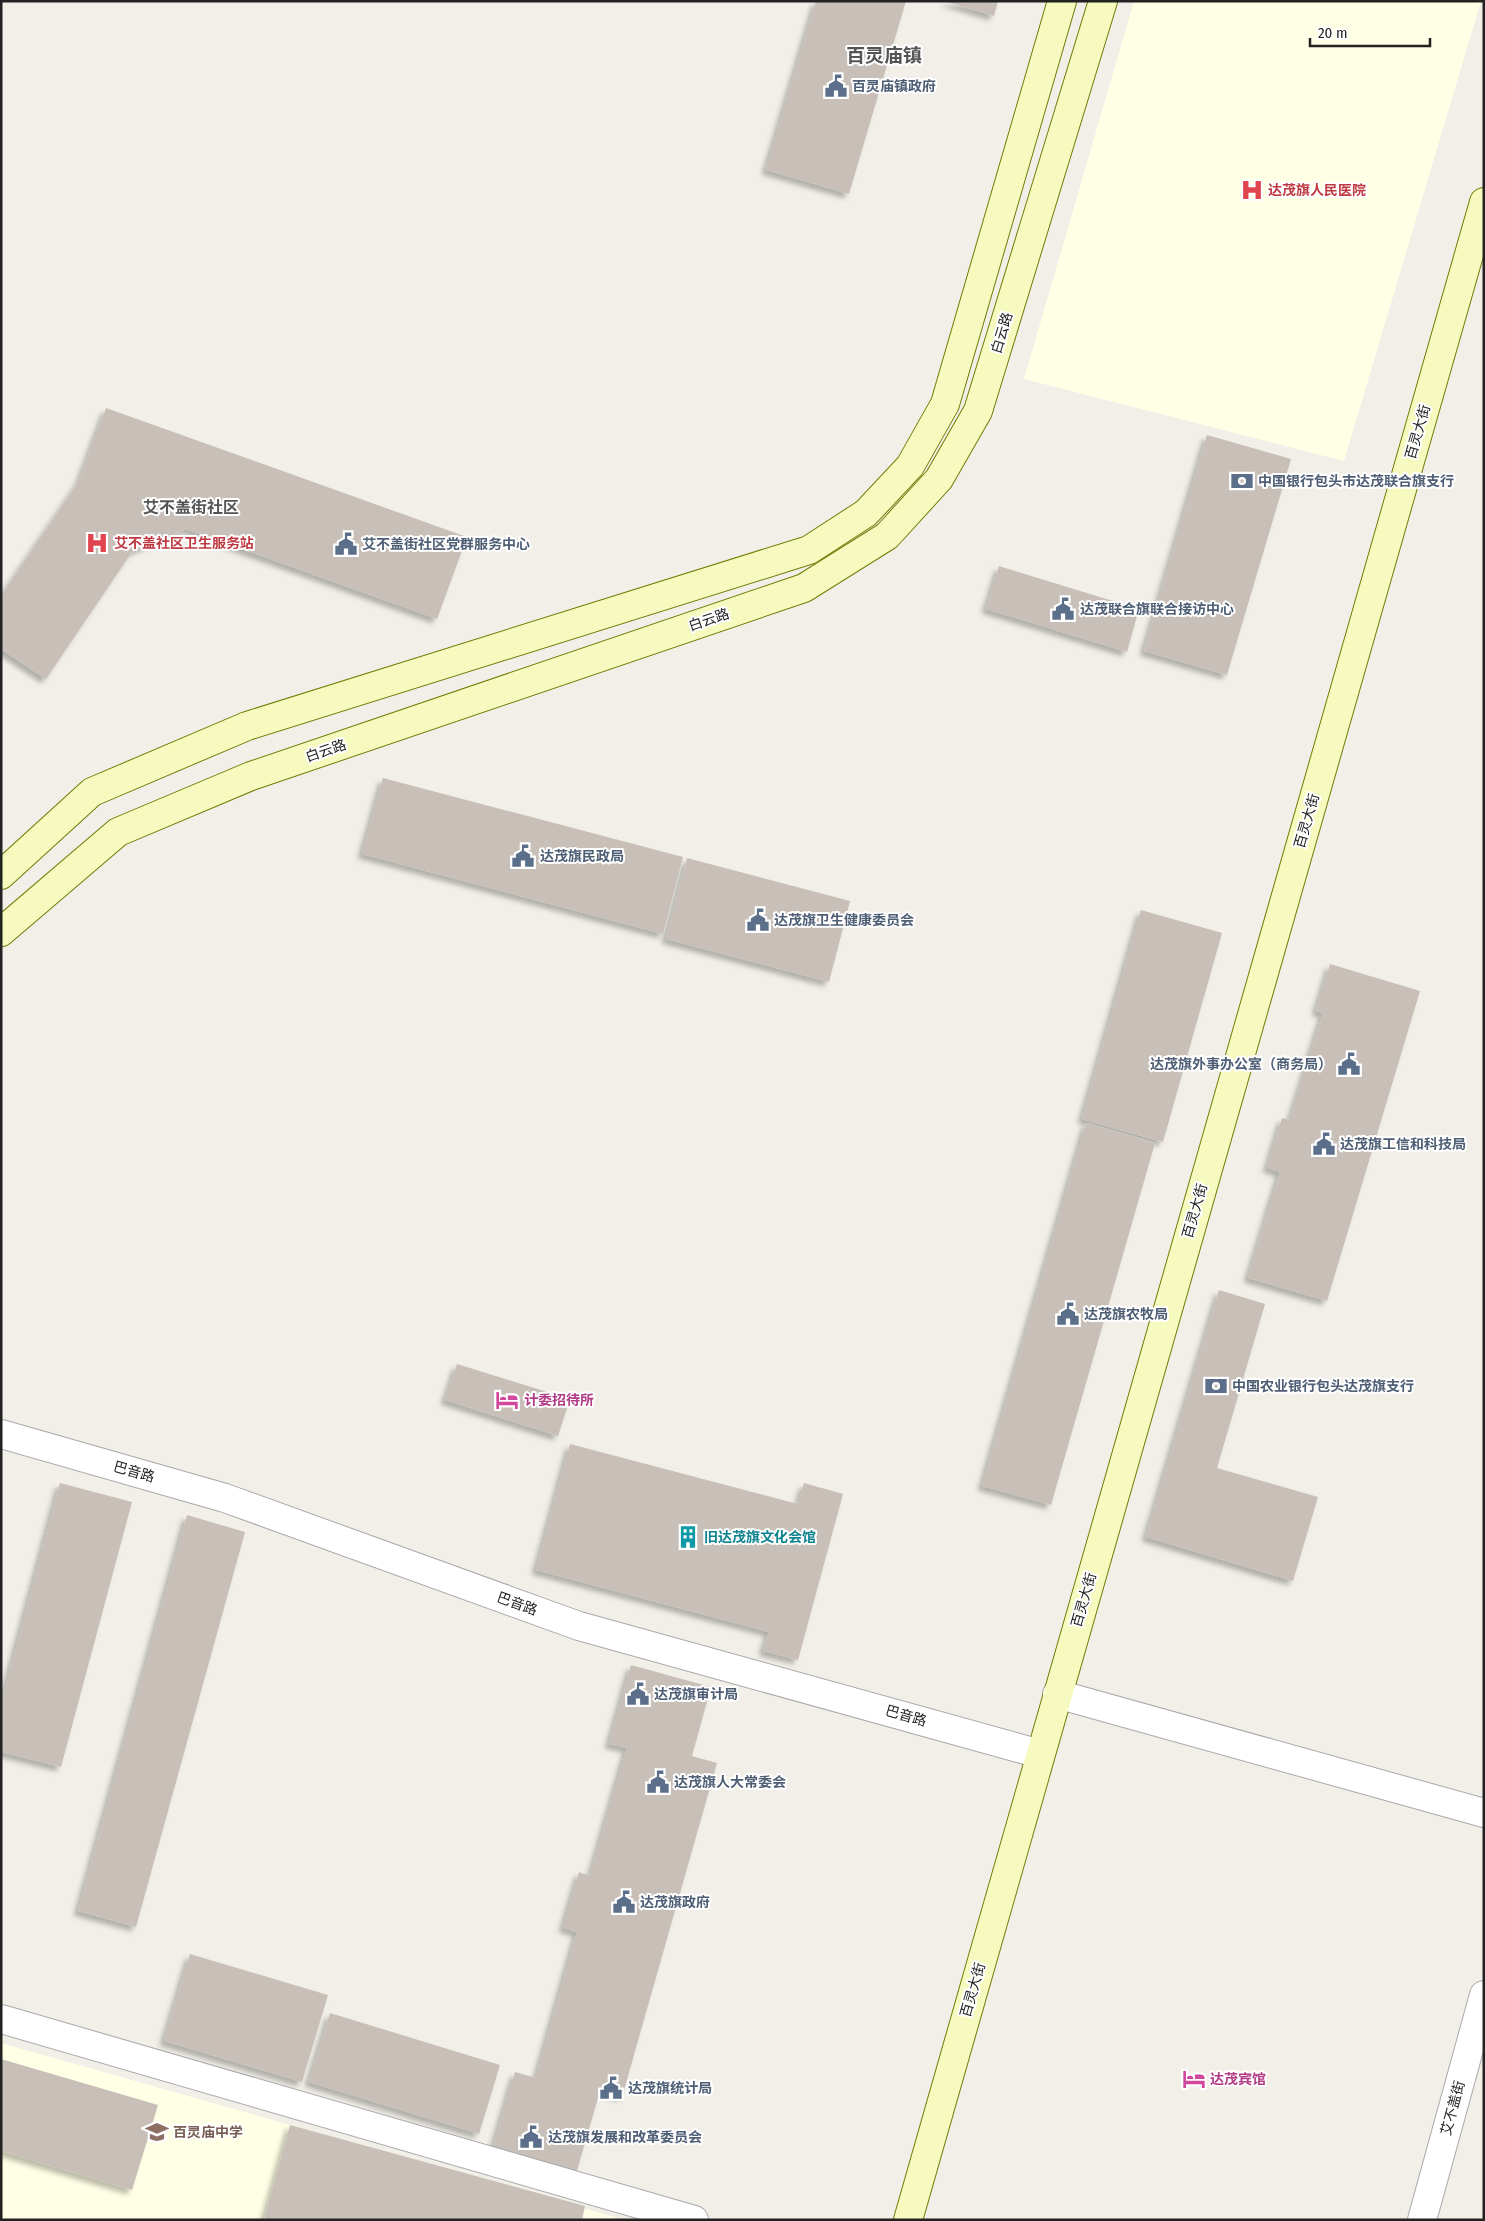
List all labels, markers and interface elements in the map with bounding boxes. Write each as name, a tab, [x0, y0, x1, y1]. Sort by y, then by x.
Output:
scale bar	[1310, 15, 1430, 47]
text: 20 m	[1318, 24, 1348, 42]
district label: 百灵庙镇	[846, 44, 922, 67]
public building icon: 百灵庙镇政府	[823, 73, 849, 99]
place label: 百灵庙镇政府	[852, 78, 936, 95]
hospital icon: 达茂旗人民医院	[1239, 177, 1265, 203]
place label: 达茂旗人民医院	[1268, 182, 1366, 199]
street label: 白云路	[988, 310, 1016, 356]
street label: 百灵大街	[1402, 403, 1434, 461]
bank icon: 中国银行包头市达茂联合旗支行	[1229, 468, 1255, 494]
place label: 中国银行包头市达茂联合旗支行	[1258, 473, 1454, 490]
district label: 艾不盖街社区	[143, 498, 239, 517]
hospital icon: 艾不盖社区卫生服务站	[84, 530, 110, 556]
public building icon: 艾不盖街社区党群服务中心	[333, 531, 359, 557]
place label: 艾不盖社区卫生服务站	[114, 535, 254, 552]
place label: 艾不盖街社区党群服务中心	[362, 536, 530, 553]
public building icon: 达茂联合旗联合接访中心	[1050, 596, 1076, 622]
place label: 达茂联合旗联合接访中心	[1080, 601, 1234, 618]
street label: 白云路	[686, 605, 732, 635]
street label: 白云路	[303, 736, 349, 766]
street label: 百灵大街	[1291, 792, 1323, 850]
public building icon: 达茂旗民政局	[510, 843, 536, 869]
place label: 达茂旗民政局	[540, 848, 624, 865]
public building icon: 达茂旗卫生健康委员会	[745, 907, 771, 933]
place label: 达茂旗卫生健康委员会	[774, 912, 914, 929]
public building icon: 达茂旗外事办公室（商务局）	[1336, 1051, 1362, 1077]
place label: 达茂旗外事办公室（商务局）	[1150, 1056, 1332, 1073]
public building icon: 达茂旗工信和科技局	[1311, 1131, 1337, 1157]
place label: 达茂旗工信和科技局	[1340, 1136, 1466, 1153]
street label: 百灵大街	[1179, 1182, 1211, 1240]
public building icon: 达茂旗农牧局	[1055, 1301, 1081, 1327]
place label: 达茂旗农牧局	[1084, 1306, 1168, 1323]
bank icon: 中国农业银行包头达茂旗支行	[1203, 1373, 1229, 1399]
place label: 中国农业银行包头达茂旗支行	[1232, 1378, 1414, 1395]
hotel icon: 计委招待所	[494, 1387, 520, 1413]
place label: 计委招待所	[524, 1392, 594, 1409]
street label: 巴音路	[111, 1458, 157, 1486]
building icon: 旧达茂旗文化会馆	[675, 1524, 701, 1550]
place label: 旧达茂旗文化会馆	[704, 1529, 816, 1546]
street label: 百灵大街	[1068, 1571, 1100, 1629]
street label: 巴音路	[494, 1589, 540, 1619]
public building icon: 达茂旗审计局	[625, 1681, 651, 1707]
place label: 达茂旗审计局	[654, 1686, 738, 1703]
street label: 巴音路	[883, 1702, 929, 1730]
public building icon: 达茂旗人大常委会	[645, 1769, 671, 1795]
place label: 达茂旗人大常委会	[674, 1774, 786, 1791]
public building icon: 达茂旗政府	[611, 1889, 637, 1915]
place label: 达茂旗政府	[640, 1894, 710, 1911]
street label: 百灵大街	[957, 1961, 989, 2019]
hotel icon: 达茂宾馆	[1181, 2066, 1207, 2092]
place label: 达茂宾馆	[1210, 2071, 1266, 2088]
public building icon: 达茂旗统计局	[598, 2075, 624, 2101]
street label: 艾不盖街	[1438, 2079, 1468, 2137]
place label: 达茂旗统计局	[628, 2080, 712, 2097]
school or university icon: 百灵庙中学	[144, 2119, 170, 2145]
place label: 百灵庙中学	[173, 2124, 243, 2141]
public building icon: 达茂旗发展和改革委员会	[518, 2124, 544, 2150]
place label: 达茂旗发展和改革委员会	[548, 2129, 702, 2146]

